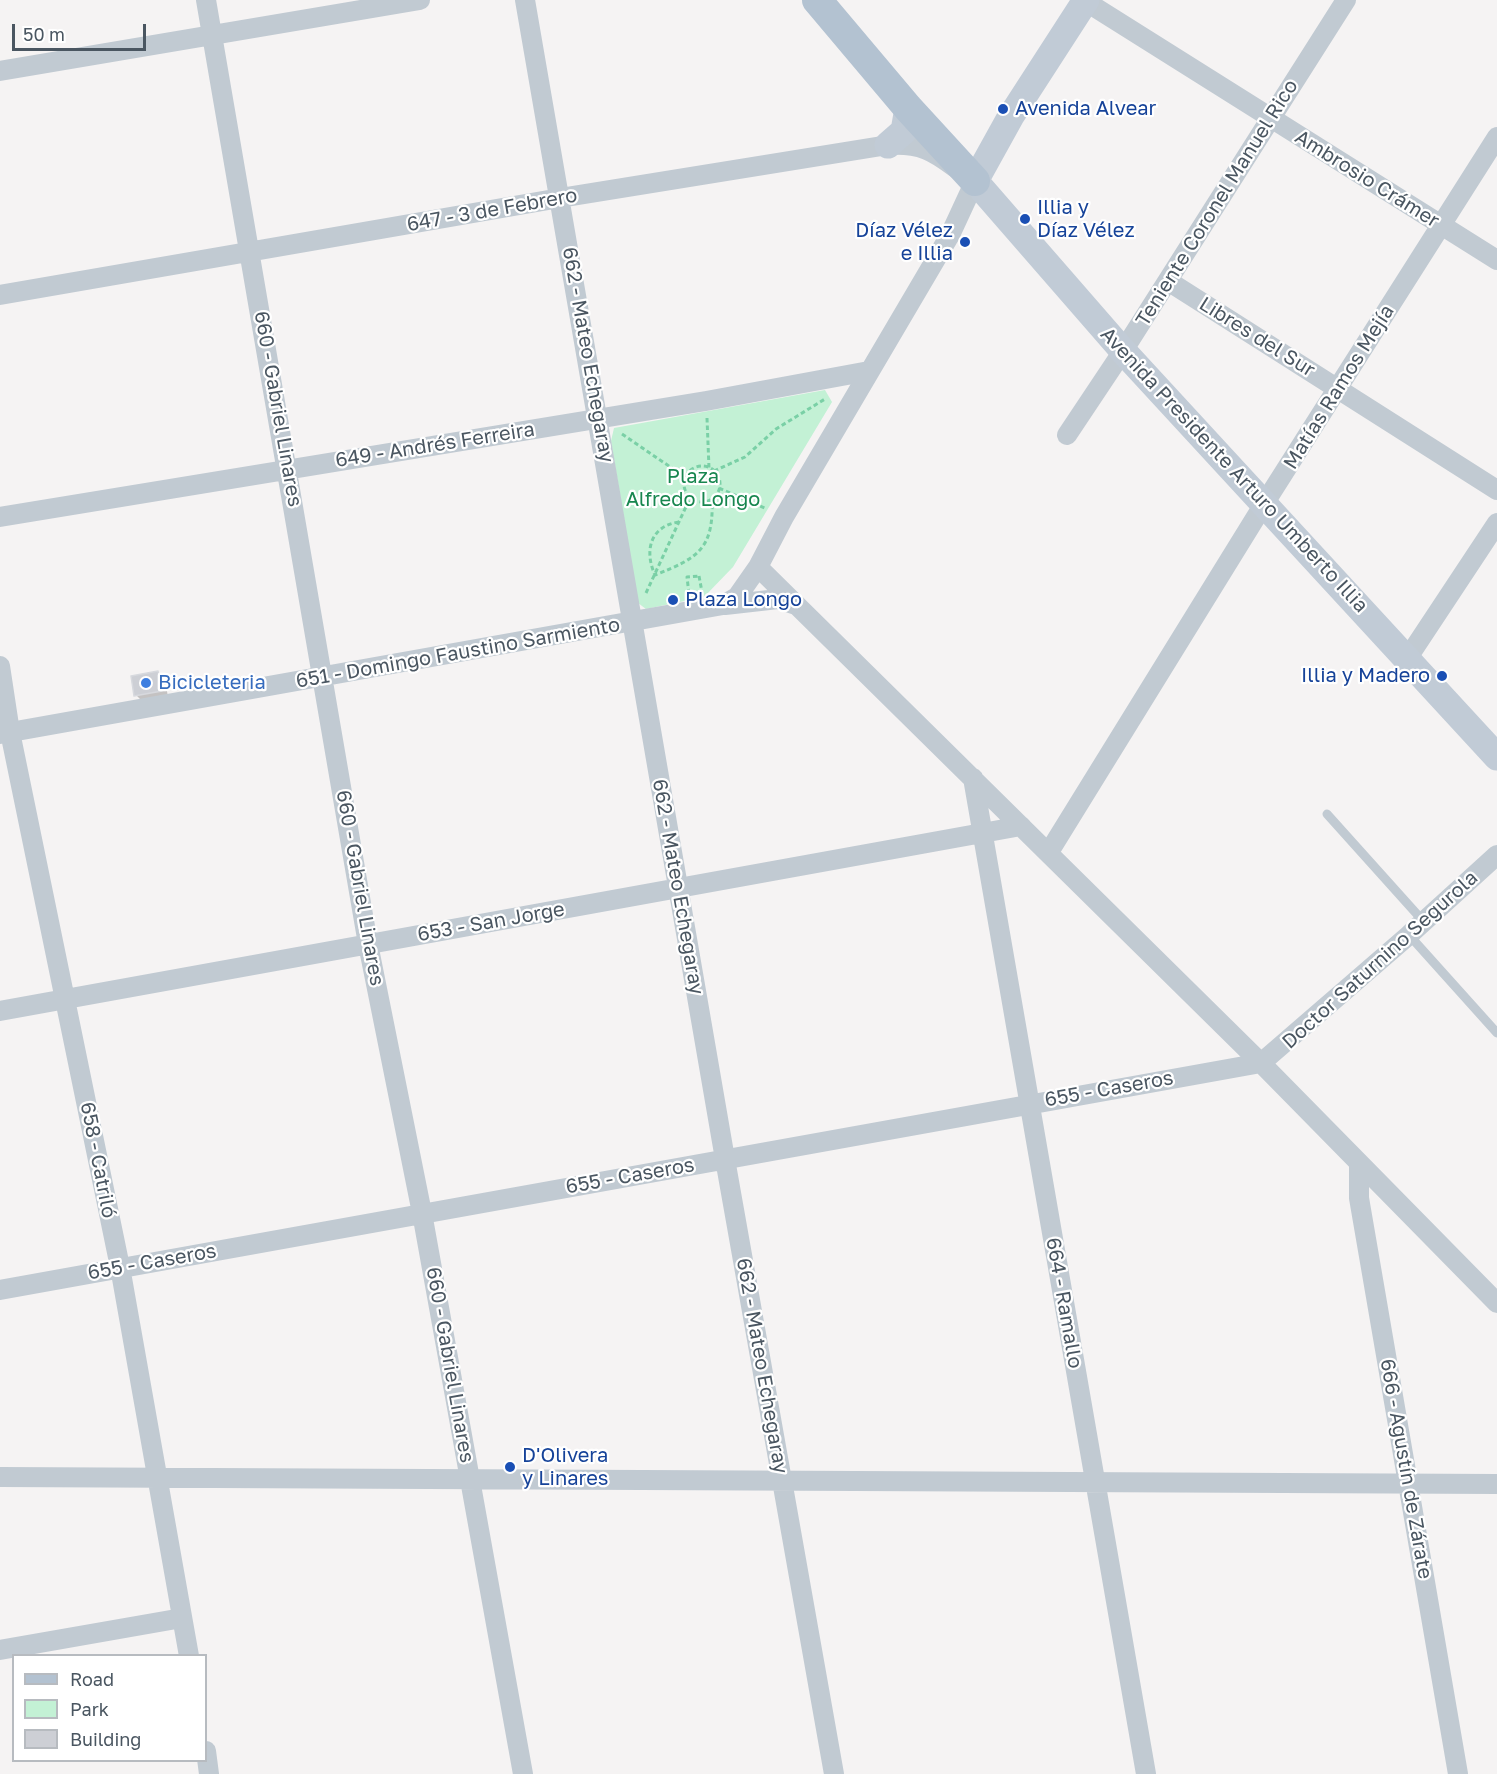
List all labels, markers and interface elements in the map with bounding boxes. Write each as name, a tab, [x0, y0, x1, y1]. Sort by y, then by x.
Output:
scale bar	[15, 12, 148, 50]
text: 50 m	[23, 23, 65, 45]
street label: Teniente Coronel Manuel Rico	[1131, 75, 1303, 331]
place label: Avenida Alvear	[1015, 97, 1156, 121]
marker: Avenida Alvear	[996, 102, 1010, 116]
street label: Ambrosio Crámer	[1290, 125, 1444, 233]
street label: 647 - 3 de Febrero	[405, 183, 579, 237]
place label: Illia y Díaz Vélez	[1037, 196, 1135, 243]
marker: Illia y Díaz Vélez	[1018, 212, 1032, 226]
place label: Díaz Vélez e Illia	[855, 219, 953, 266]
marker: Díaz Vélez e Illia	[958, 235, 972, 249]
street label: 662 - Mateo Echegaray	[557, 245, 619, 465]
street label: Libres del Sur	[1195, 292, 1319, 382]
street label: Matías Ramos Mejía	[1279, 300, 1399, 474]
street label: 660 - Gabriel Linares	[249, 309, 307, 509]
street label: Avenida Presidente Arturo Umberto Illia	[1095, 322, 1373, 618]
street label: 649 - Andrés Ferreira	[334, 417, 536, 473]
park label: Plaza Alfredo Longo	[626, 465, 760, 512]
place label: Plaza Longo	[685, 588, 802, 612]
marker: Plaza Longo	[666, 593, 680, 607]
street label: 651 - Domingo Faustino Sarmiento	[294, 613, 622, 693]
place label: Illia y Madero	[1301, 664, 1430, 688]
marker: Illia y Madero	[1435, 669, 1449, 683]
place label: Bicicleteria	[158, 671, 266, 695]
marker: Bicicleteria	[139, 676, 153, 690]
street label: 662 - Mateo Echegaray	[647, 777, 709, 997]
street label: 660 - Gabriel Linares	[331, 788, 389, 988]
street label: Doctor Saturnino Segurola	[1277, 866, 1483, 1054]
street label: 653 - San Jorge	[416, 897, 566, 947]
street label: 655 - Caseros	[1043, 1066, 1175, 1112]
street label: 658 - Catriló	[75, 1100, 121, 1220]
street label: 655 - Caseros	[564, 1153, 696, 1199]
street label: 664 - Ramallo	[1041, 1236, 1087, 1370]
street label: 655 - Caseros	[86, 1239, 218, 1285]
street label: 662 - Mateo Echegaray	[731, 1256, 793, 1476]
street label: 660 - Gabriel Linares	[421, 1265, 479, 1465]
street label: 666 - Agustín de Zárate	[1375, 1357, 1437, 1581]
place label: D'Olivera y Linares	[522, 1444, 608, 1491]
marker: D'Olivera y Linares	[503, 1460, 517, 1474]
legend	[12, 1654, 207, 1762]
text: Road	[70, 1668, 114, 1690]
text: Park	[70, 1698, 109, 1720]
text: Building	[70, 1728, 141, 1750]

